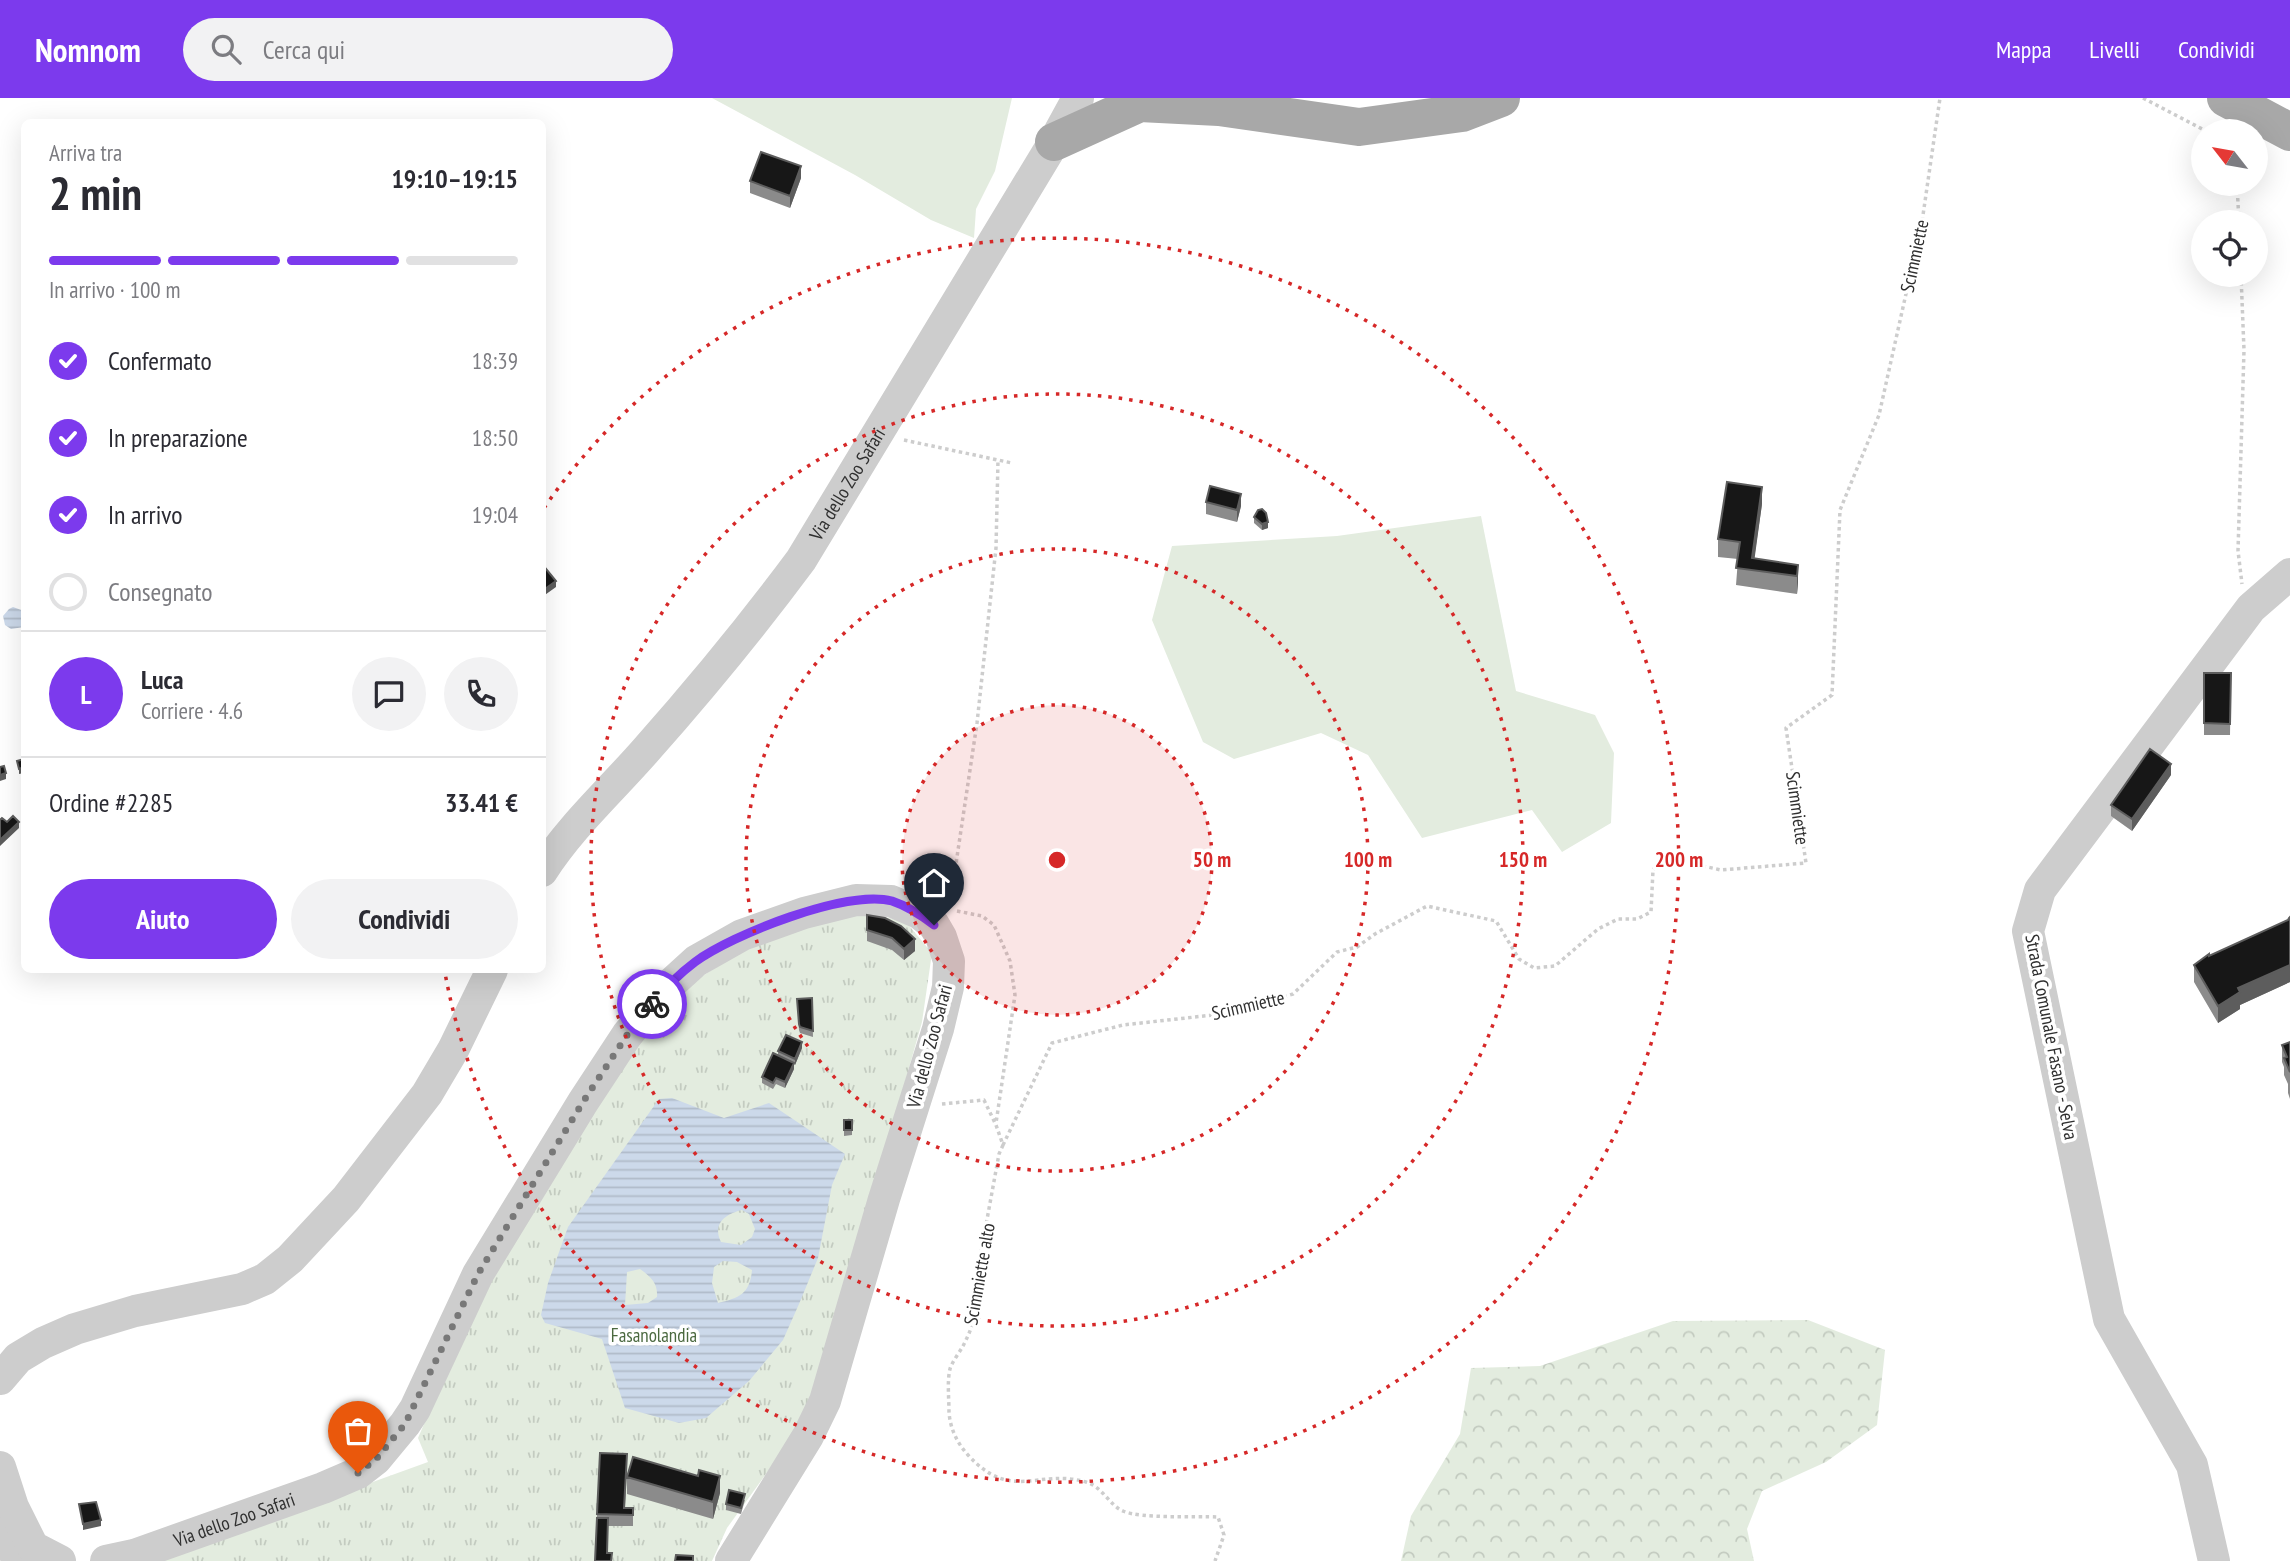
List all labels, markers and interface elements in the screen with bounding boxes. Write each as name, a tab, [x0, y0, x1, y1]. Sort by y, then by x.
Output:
search box	[183, 18, 673, 81]
text: Nomnom	[35, 28, 141, 71]
icon: search	[207, 30, 245, 68]
text: Cerca qui	[263, 33, 345, 66]
text: Mappa	[1996, 34, 2051, 65]
text: Livelli	[2089, 34, 2140, 65]
text: Condividi	[2178, 34, 2255, 65]
north arrow	[2191, 119, 2268, 196]
map controls	[2191, 119, 2268, 287]
text: Arriva tra	[49, 138, 122, 167]
text: 19:10–19:15	[391, 162, 518, 195]
text: 2 min	[49, 163, 142, 223]
button: locate	[2191, 210, 2268, 287]
street label: Scimmiette	[1895, 217, 1933, 295]
text: In arrivo · 100 m	[49, 275, 181, 304]
icon: check	[49, 342, 87, 380]
text: Confermato	[108, 344, 212, 377]
text: 18:39	[472, 346, 518, 375]
icon: check	[49, 419, 87, 457]
text: In preparazione	[108, 421, 248, 454]
text: 18:50	[472, 423, 518, 452]
street label: Via dello Zoo Safari	[803, 423, 890, 545]
icon: check	[49, 496, 87, 534]
text: In arrivo	[108, 498, 183, 531]
text: 19:04	[472, 500, 518, 529]
text: Consegnato	[108, 575, 212, 608]
button: chat	[352, 657, 426, 731]
button: phone	[444, 657, 518, 731]
text: Luca	[141, 663, 183, 696]
text: L	[80, 678, 92, 711]
text: Corriere · 4.6	[141, 696, 243, 725]
street label: Scimmiette	[1781, 770, 1815, 846]
text: Ordine #2285	[49, 786, 173, 819]
text: 33.41 €	[445, 786, 518, 819]
text: 50 m	[1193, 846, 1231, 873]
text: 100 m	[1344, 846, 1392, 873]
text: 150 m	[1499, 846, 1547, 873]
text: 200 m	[1655, 846, 1703, 873]
centre of rings	[1045, 848, 1069, 872]
pin	[904, 853, 964, 925]
icon: home	[915, 864, 953, 902]
button: Aiuto	[49, 879, 277, 959]
button: Condividi	[291, 879, 518, 959]
street label: Strada Comunale Fasano - Selva	[2020, 932, 2084, 1142]
courier	[617, 969, 687, 1039]
street label: Via dello Zoo Safari	[901, 982, 957, 1111]
icon: bike	[633, 985, 671, 1023]
street label: Scimmiette	[1209, 985, 1287, 1025]
street label: Scimmiette alto	[958, 1221, 1000, 1327]
park label: Fasanolandia	[611, 1323, 697, 1347]
pin	[328, 1401, 388, 1473]
icon: bag	[339, 1412, 377, 1450]
street label: Via dello Zoo Safari	[169, 1487, 298, 1552]

